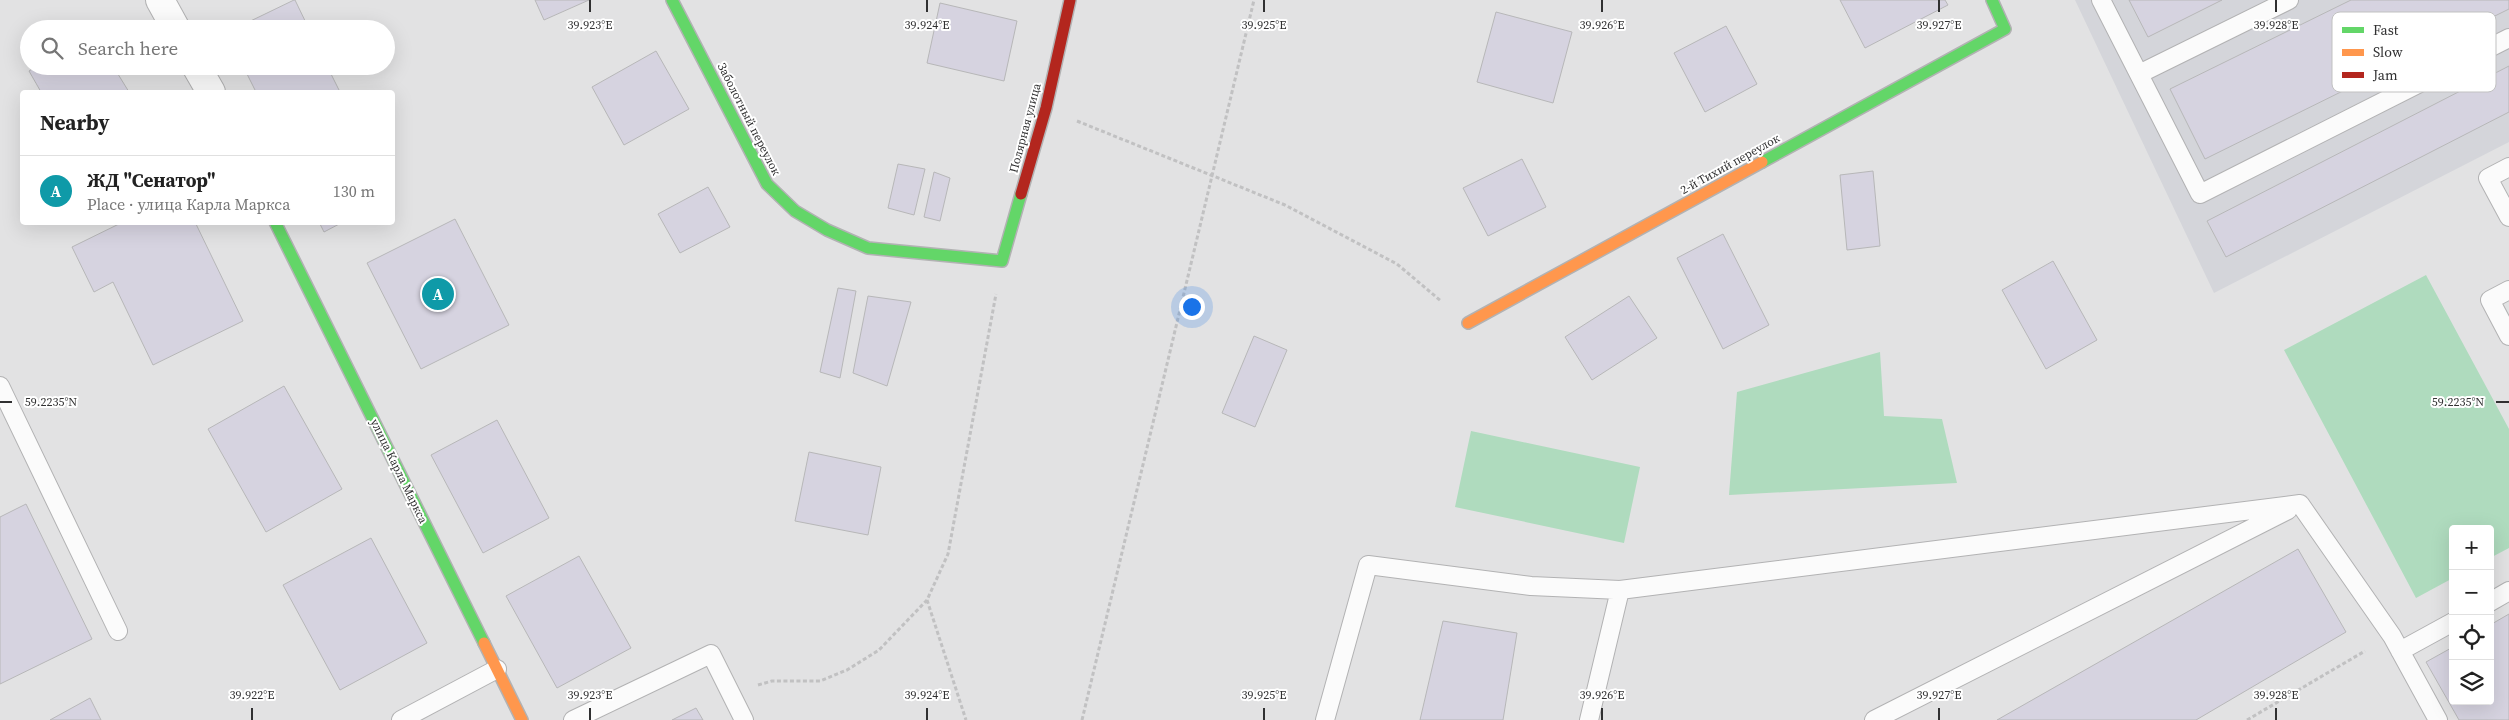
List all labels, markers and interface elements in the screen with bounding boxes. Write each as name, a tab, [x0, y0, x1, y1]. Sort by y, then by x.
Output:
legend	[2332, 12, 2496, 92]
text: 39.923°E	[568, 17, 612, 33]
text: 39.924°E	[905, 17, 949, 33]
text: 39.925°E	[1242, 17, 1286, 33]
text: 39.926°E	[1580, 17, 1624, 33]
text: 39.927°E	[1917, 17, 1961, 33]
text: 39.928°E	[2254, 17, 2298, 33]
search box	[20, 20, 395, 75]
text: Fast	[2373, 20, 2399, 40]
icon: search	[38, 34, 66, 62]
text: Search here	[78, 35, 178, 61]
text: Slow	[2373, 42, 2403, 62]
street label: Заболотный переулок	[714, 60, 785, 178]
text: Jam	[2372, 65, 2398, 85]
street label: Полярная улица	[1005, 81, 1045, 175]
text: Nearby	[40, 108, 110, 137]
street label: 2-й Тихий переулок	[1677, 130, 1783, 198]
text: ЖД "Сенатор"	[87, 167, 215, 193]
text: A	[51, 180, 61, 202]
text: 130 m	[333, 180, 375, 202]
text: Place · улица Карла Маркса	[87, 193, 290, 215]
pin: A	[422, 275, 454, 313]
your location	[1179, 294, 1205, 320]
text: 59.2235°N	[25, 394, 77, 410]
text: 59.2235°N	[2432, 394, 2484, 410]
street label: улица Карла Маркса	[367, 416, 432, 527]
map controls	[2449, 525, 2494, 705]
button: +	[2449, 525, 2494, 570]
button: −	[2449, 570, 2494, 615]
button: locate	[2449, 615, 2494, 660]
button: layers	[2449, 660, 2494, 705]
text: 39.922°E	[230, 687, 274, 703]
text: 39.923°E	[568, 687, 612, 703]
text: 39.924°E	[905, 687, 949, 703]
text: 39.925°E	[1242, 687, 1286, 703]
text: 39.926°E	[1580, 687, 1624, 703]
text: 39.927°E	[1917, 687, 1961, 703]
text: 39.928°E	[2254, 687, 2298, 703]

